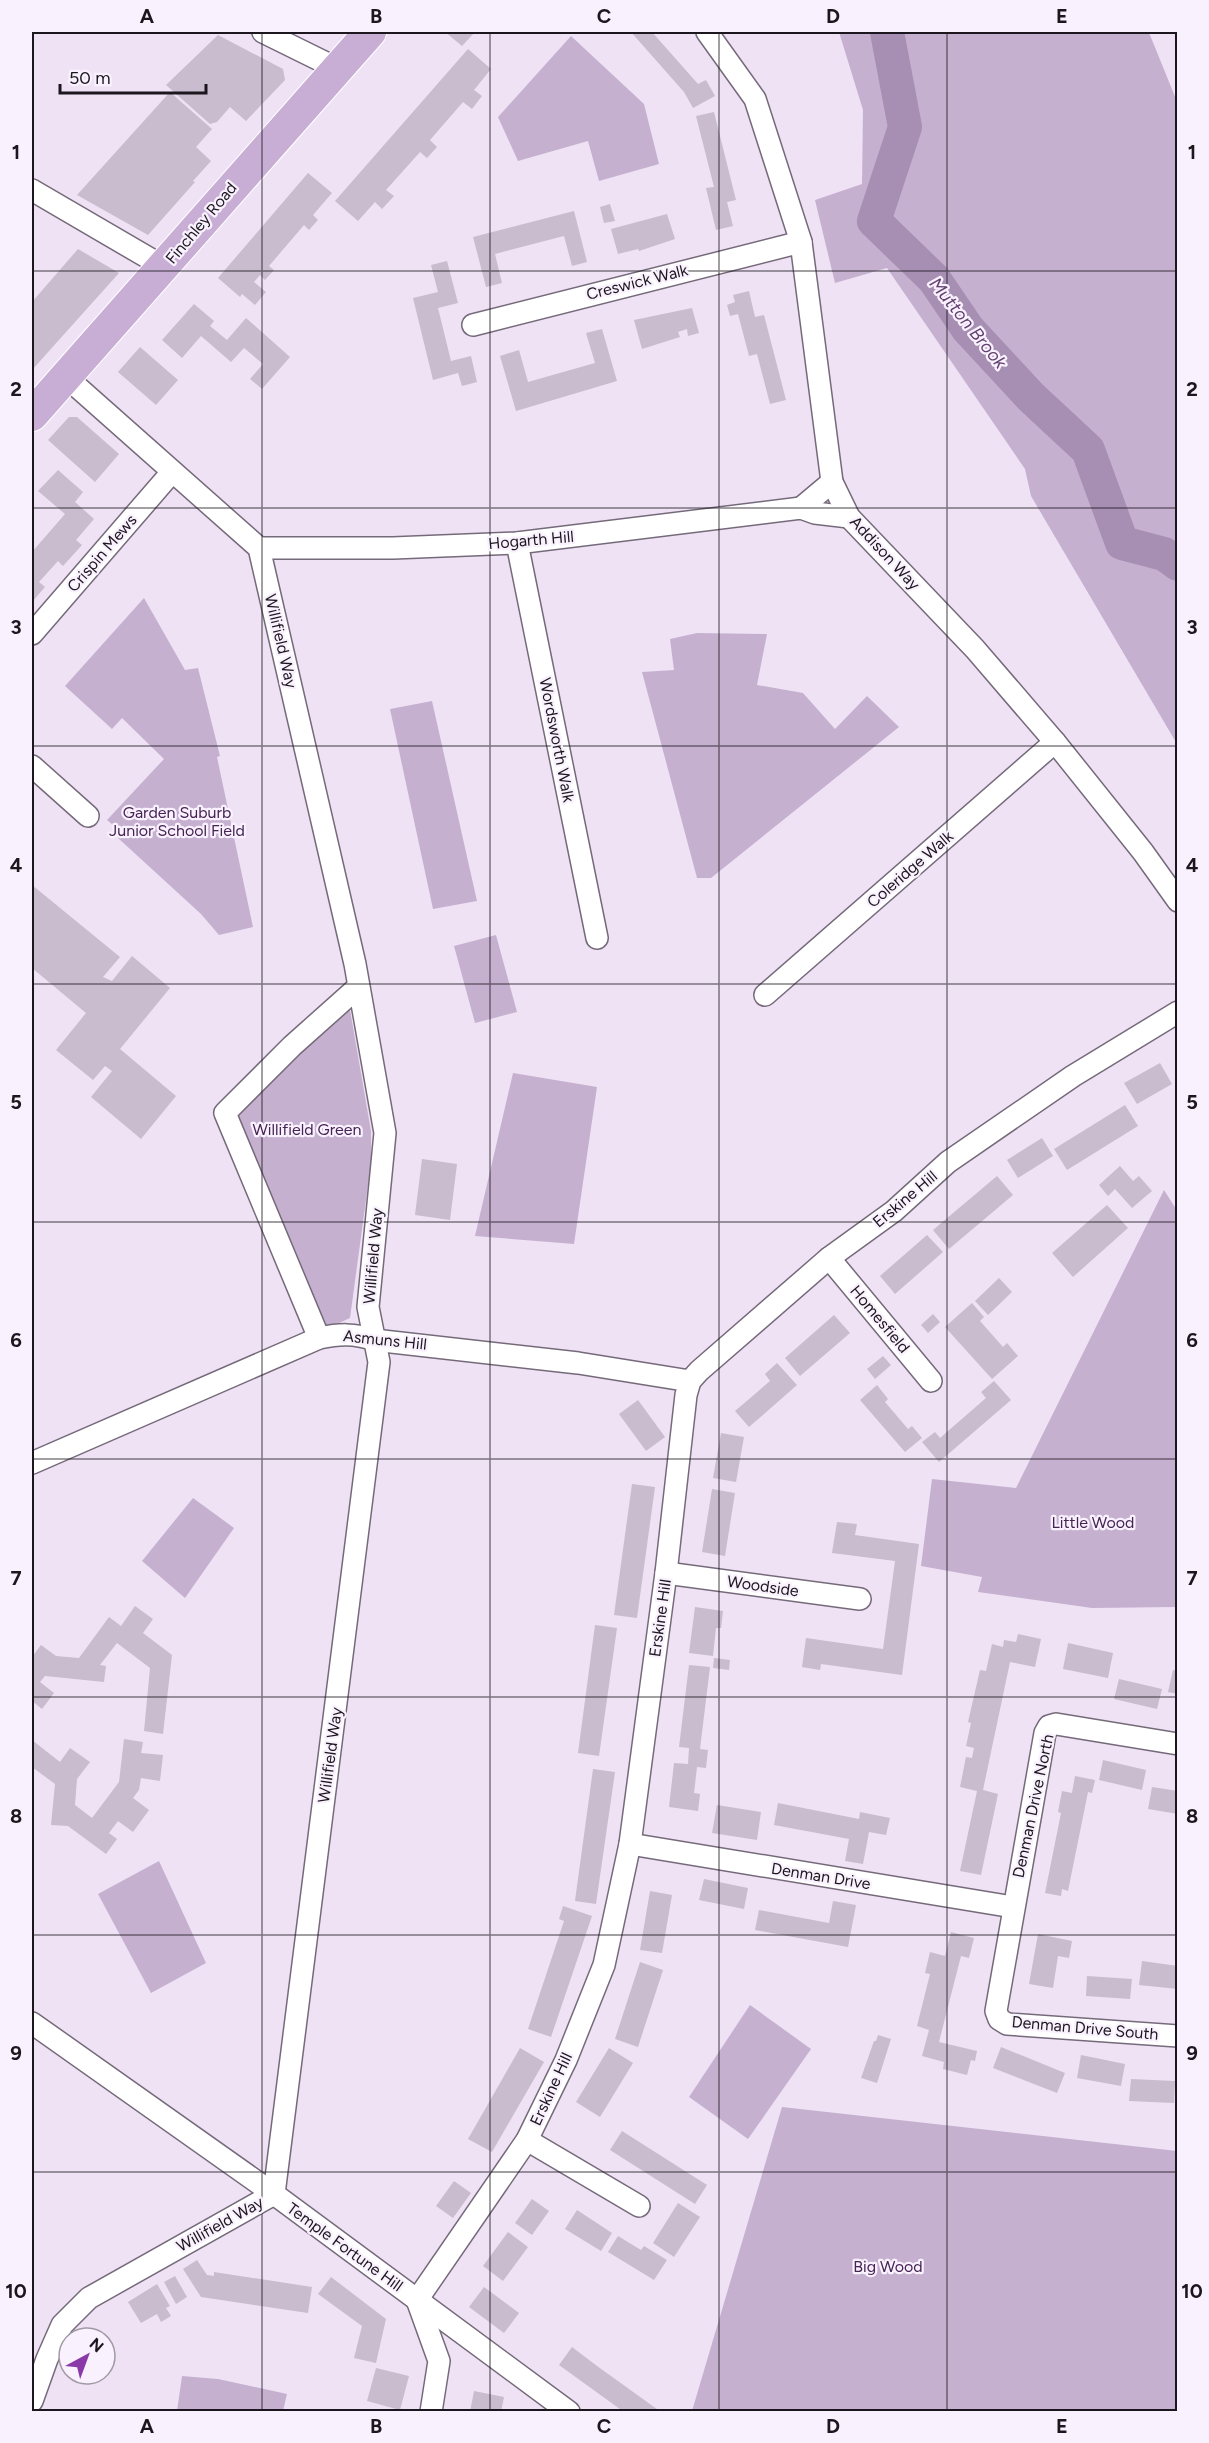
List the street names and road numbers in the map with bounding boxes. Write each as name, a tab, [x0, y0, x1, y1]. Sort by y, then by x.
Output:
street label: Finchley Road	[162, 179, 240, 267]
street label: Creswick Walk	[584, 260, 690, 304]
street label: Crispin Mews	[63, 510, 141, 596]
street label: Addison Way	[846, 512, 924, 594]
street label: Hogarth Hill	[487, 527, 575, 553]
street label: Willifield Way	[261, 592, 301, 691]
street label: Wordsworth Walk	[536, 676, 578, 804]
street label: Coleridge Walk	[863, 826, 957, 912]
street label: Erskine Hill	[869, 1167, 941, 1231]
street label: Willifield Way	[359, 1207, 387, 1305]
street label: Homesfield	[846, 1281, 914, 1357]
street label: Asmuns Hill	[342, 1326, 428, 1354]
street label: Woodside	[726, 1572, 800, 1600]
street label: Erskine Hill	[645, 1578, 675, 1658]
street label: Willifield Way	[314, 1705, 346, 1804]
street label: Denman Drive North	[1008, 1732, 1058, 1880]
street label: Denman Drive	[770, 1859, 872, 1893]
street label: Denman Drive South	[1011, 2012, 1159, 2044]
street label: Erskine Hill	[526, 2050, 576, 2128]
street label: Willifield Way	[173, 2192, 267, 2256]
street label: Temple Fortune Hill	[283, 2199, 407, 2295]

